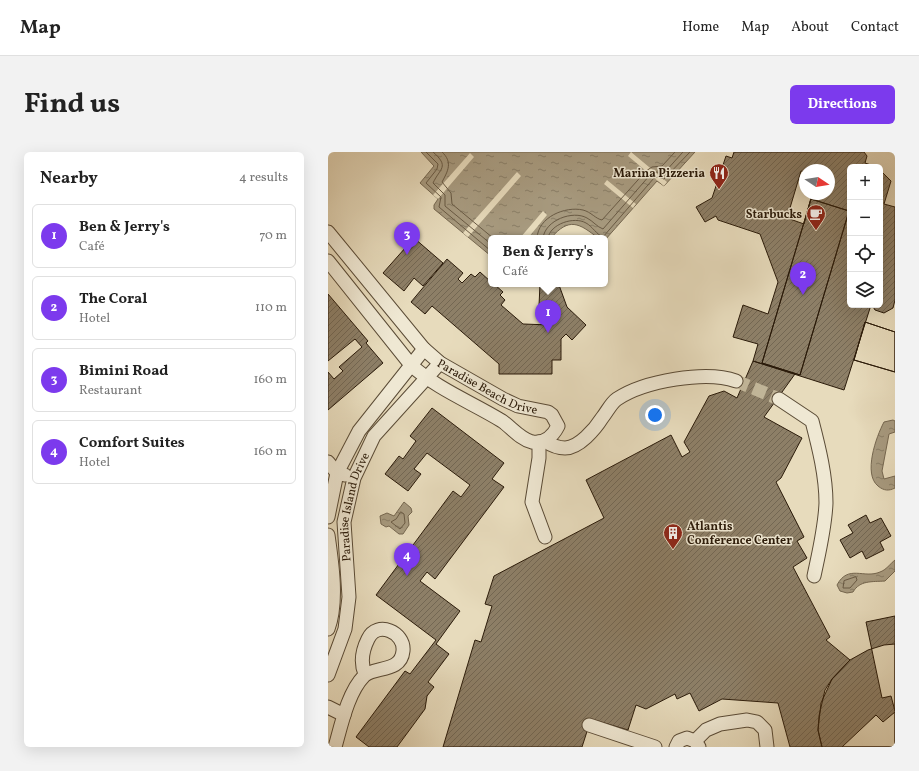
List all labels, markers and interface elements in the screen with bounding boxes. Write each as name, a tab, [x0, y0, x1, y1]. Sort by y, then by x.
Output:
text: Map	[20, 15, 61, 41]
text: Home	[682, 18, 719, 37]
text: Map	[741, 18, 769, 37]
text: About	[791, 18, 829, 37]
text: Contact	[851, 18, 899, 37]
text: Find us	[24, 85, 120, 124]
button: Directions	[790, 85, 895, 124]
restaurant icon: Marina Pizzeria	[708, 162, 730, 190]
north arrow	[799, 164, 835, 200]
map controls	[847, 164, 883, 308]
button: +	[847, 164, 883, 200]
place label: Marina Pizzeria	[613, 166, 705, 182]
text: Nearby	[40, 167, 98, 190]
text: 4 results	[239, 169, 288, 187]
button: −	[847, 200, 883, 236]
cafe icon: Starbucks	[805, 203, 827, 231]
place label: Starbucks	[746, 207, 802, 223]
text: Ben & Jerry's	[79, 217, 170, 238]
pin: 3	[394, 222, 420, 255]
text: 1	[51, 227, 57, 245]
text: 70 m	[259, 227, 287, 245]
popup	[488, 235, 608, 287]
button: locate	[847, 236, 883, 272]
text: Café	[79, 238, 105, 256]
text: Ben & Jerry's	[503, 242, 593, 263]
pin: 2	[790, 262, 816, 295]
text: Café	[503, 263, 528, 281]
button: layers	[847, 272, 883, 308]
text: The Coral	[79, 289, 147, 310]
text: 2	[51, 299, 57, 317]
text: 110 m	[255, 299, 287, 317]
pin: 1	[535, 300, 561, 333]
text: Hotel	[79, 310, 110, 328]
street label: Paradise Beach Drive	[434, 356, 539, 419]
text: Bimini Road	[79, 361, 168, 382]
text: 3	[51, 371, 57, 389]
text: 160 m	[253, 371, 287, 389]
text: Restaurant	[79, 382, 142, 400]
your location	[645, 405, 665, 425]
text: Comfort Suites	[79, 433, 185, 454]
text: 4	[50, 443, 58, 461]
text: 160 m	[253, 443, 287, 461]
street label: Paradise Island Drive	[337, 450, 374, 562]
text: Hotel	[79, 454, 110, 472]
place label: Atlantis Conference Center	[687, 519, 792, 549]
building icon: Atlantis Conference Center	[662, 522, 684, 550]
pin: 4	[394, 543, 420, 576]

